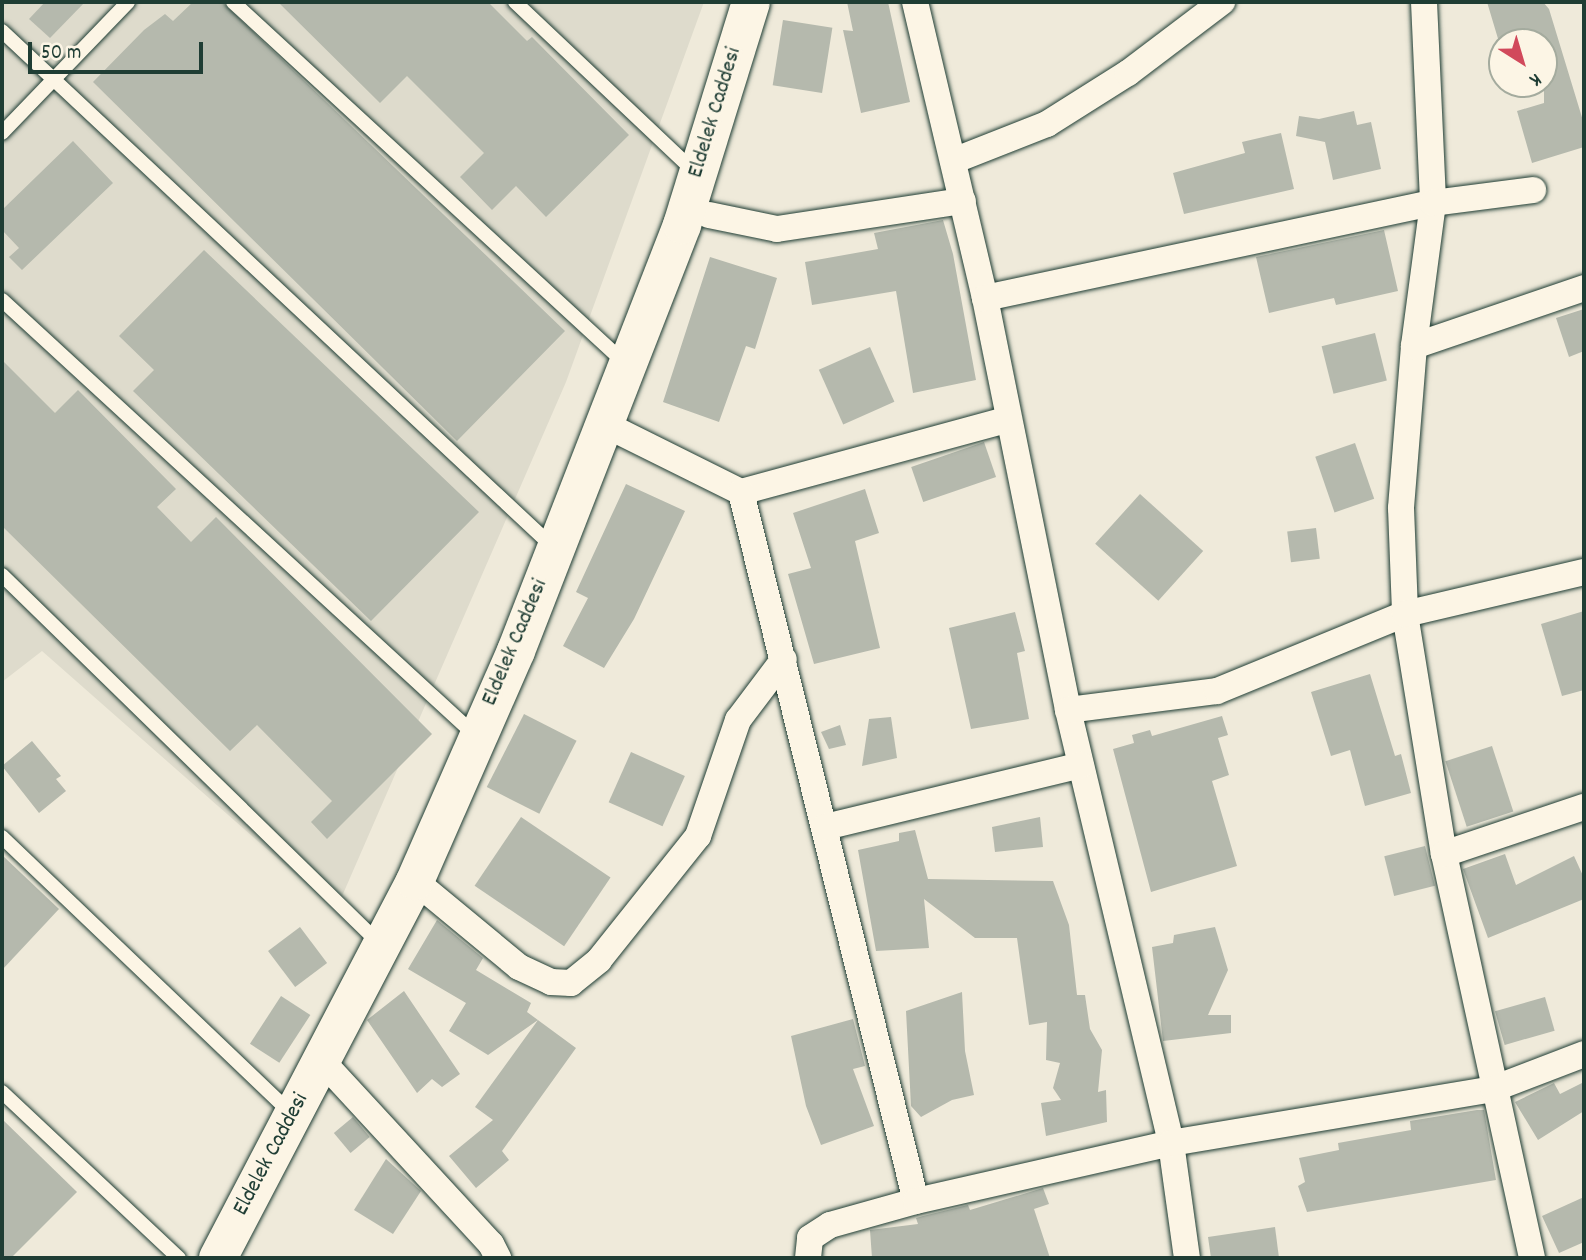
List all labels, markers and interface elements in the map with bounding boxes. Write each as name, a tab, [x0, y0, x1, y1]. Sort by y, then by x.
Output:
scale bar	[32, 28, 206, 72]
north arrow	[1488, 28, 1558, 98]
text: 50 m	[41, 39, 81, 69]
street label: Eldelek Caddesi	[683, 44, 749, 182]
text: K	[1523, 65, 1546, 92]
street label: Eldelek Caddesi	[477, 576, 555, 710]
street label: Eldelek Caddesi	[228, 1089, 316, 1221]

